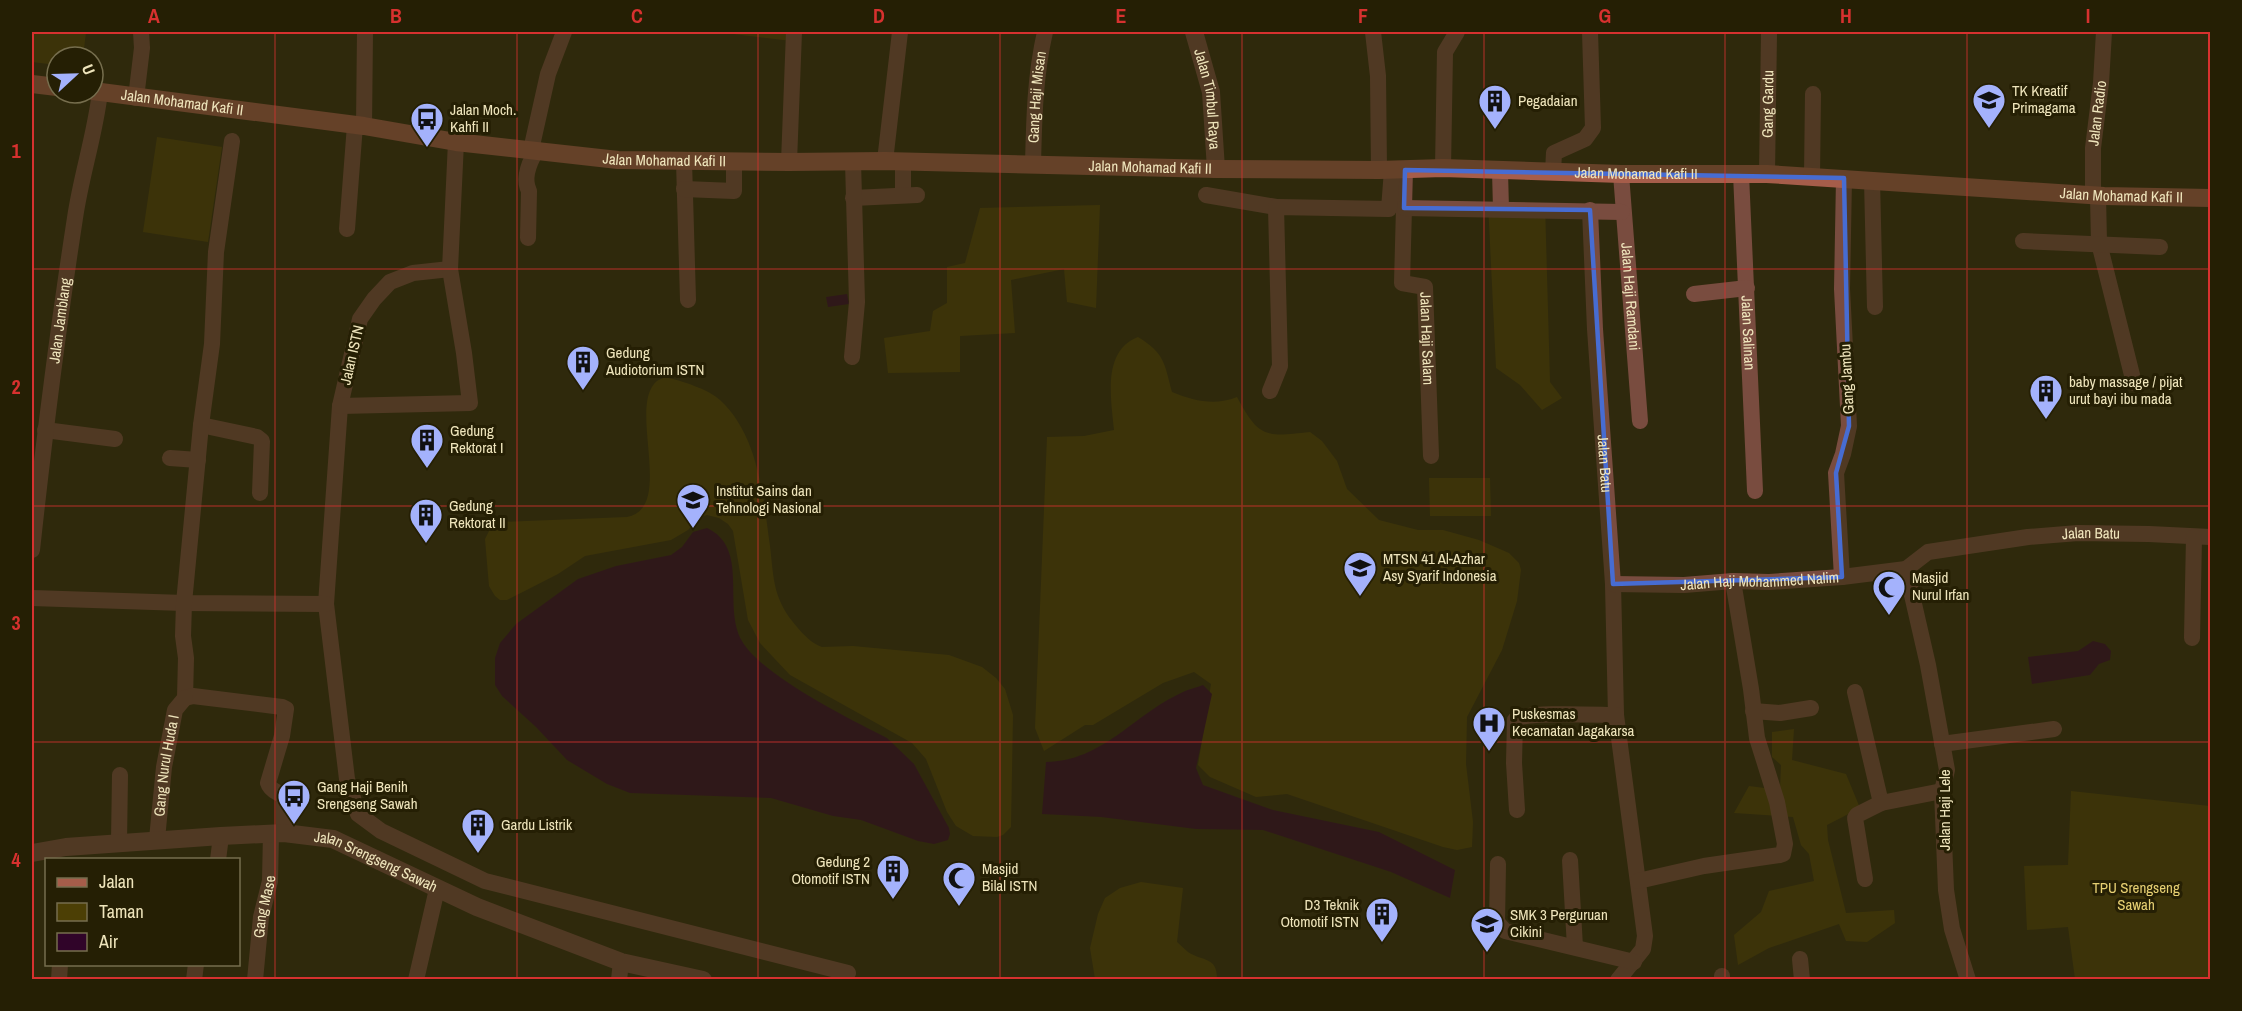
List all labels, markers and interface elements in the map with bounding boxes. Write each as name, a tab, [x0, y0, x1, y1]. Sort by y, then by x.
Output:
text: A	[148, 2, 160, 29]
text: B	[390, 2, 402, 29]
text: C	[631, 2, 643, 29]
text: D	[873, 2, 885, 29]
text: E	[1116, 2, 1127, 29]
text: F	[1358, 2, 1368, 29]
text: G	[1599, 2, 1611, 29]
text: H	[1840, 2, 1852, 29]
text: I	[2086, 2, 2090, 29]
north arrow	[45, 45, 105, 105]
street label: Jalan Timbul Raya	[1189, 46, 1226, 150]
street label: Gang Haji Misan	[1023, 49, 1051, 143]
text: U	[77, 61, 101, 78]
street label: Gang Gardu	[1757, 70, 1778, 138]
street label: Jalan Radio	[2082, 79, 2111, 147]
place label: TK Kreatif Primagama	[2012, 80, 2076, 118]
school or university icon: TK Kreatif Primagama	[1971, 82, 2007, 129]
building icon: Pegadaian	[1477, 83, 1513, 130]
street label: Jalan Mohamad Kafi II	[120, 84, 245, 120]
place label: Pegadaian	[1518, 90, 1578, 111]
place label: Jalan Moch. Kahfi II	[450, 99, 516, 137]
bus stop icon: Jalan Moch. Kahfi II	[409, 101, 445, 148]
text: 1	[11, 137, 21, 164]
street label: Jalan Mohamad Kafi II	[602, 147, 726, 171]
street label: Jalan Mohamad Kafi II	[1088, 155, 1212, 179]
street label: Jalan Mohamad Kafi II	[1574, 161, 1698, 184]
street label: Jalan Mohamad Kafi II	[2059, 182, 2183, 207]
street label: Jalan Haji Ramdani	[1616, 242, 1646, 351]
street label: Jalan Jamblang	[43, 276, 76, 365]
street label: Jalan Haji Salam	[1415, 292, 1439, 385]
street label: Jalan Salinan	[1736, 295, 1761, 371]
street label: Jalan ISTN	[334, 323, 369, 387]
place label: Gedung Audiotorium ISTN	[605, 342, 704, 380]
street label: Gang Jambu	[1834, 343, 1859, 415]
building icon: Gedung Audiotorium ISTN	[565, 344, 601, 391]
place label: baby massage / pijat urut bayi ibu mada	[2069, 371, 2183, 409]
text: 2	[11, 373, 21, 400]
building icon: baby massage / pijat urut bayi ibu mada	[2028, 373, 2064, 420]
place label: Gedung Rektorat I	[450, 420, 503, 458]
building icon: Gedung Rektorat I	[409, 422, 445, 469]
street label: Jalan Batu	[1592, 434, 1618, 493]
place label: Institut Sains dan Tehnologi Nasional	[716, 480, 821, 518]
school or university icon: Institut Sains dan Tehnologi Nasional	[675, 482, 711, 529]
place label: Gedung Rektorat II	[449, 495, 506, 533]
building icon: Gedung Rektorat II	[408, 497, 444, 544]
street label: Jalan Batu	[2061, 522, 2120, 544]
place label: MTSN 41 Al-Azhar Asy Syarif Indonesia	[1382, 548, 1497, 586]
school or university icon: MTSN 41 Al-Azhar Asy Syarif Indonesia	[1342, 550, 1378, 597]
street label: Jalan Haji Mohammed Nalim	[1681, 566, 1840, 595]
place label: Masjid Nurul Irfan	[1912, 567, 1969, 605]
mosque icon: Masjid Nurul Irfan	[1871, 569, 1907, 616]
text: 3	[11, 609, 21, 636]
place label: Puskesmas Kecamatan Jagakarsa	[1512, 703, 1635, 741]
hospital icon: Puskesmas Kecamatan Jagakarsa	[1471, 705, 1507, 752]
street label: Gang Nurul Huda I	[148, 713, 184, 817]
street label: Jalan Haji Lele	[1934, 769, 1955, 851]
place label: Gang Haji Benih Srengseng Sawah	[317, 776, 418, 814]
bus stop icon: Gang Haji Benih Srengseng Sawah	[276, 778, 312, 825]
building icon: Gardu Listrik	[460, 807, 496, 854]
place label: Gardu Listrik	[501, 814, 573, 835]
street label: Jalan Srengseng Sawah	[313, 826, 441, 897]
text: 4	[11, 846, 21, 873]
place label: Gedung 2 Otomotif ISTN	[791, 851, 870, 889]
building icon: Gedung 2 Otomotif ISTN	[875, 853, 911, 900]
legend	[45, 858, 240, 966]
place label: Masjid Bilal ISTN	[982, 858, 1037, 896]
mosque icon: Masjid Bilal ISTN	[941, 860, 977, 907]
text: Jalan	[99, 869, 134, 894]
street label: Gang Mase	[248, 875, 280, 939]
park label: TPU Srengseng Sawah	[2092, 877, 2180, 915]
place label: D3 Teknik Otomotif ISTN	[1280, 894, 1360, 932]
building icon: D3 Teknik Otomotif ISTN	[1364, 896, 1400, 943]
text: Taman	[99, 899, 144, 924]
place label: SMK 3 Perguruan Cikini	[1510, 904, 1608, 942]
school or university icon: SMK 3 Perguruan Cikini	[1469, 906, 1505, 953]
text: Air	[98, 929, 118, 954]

